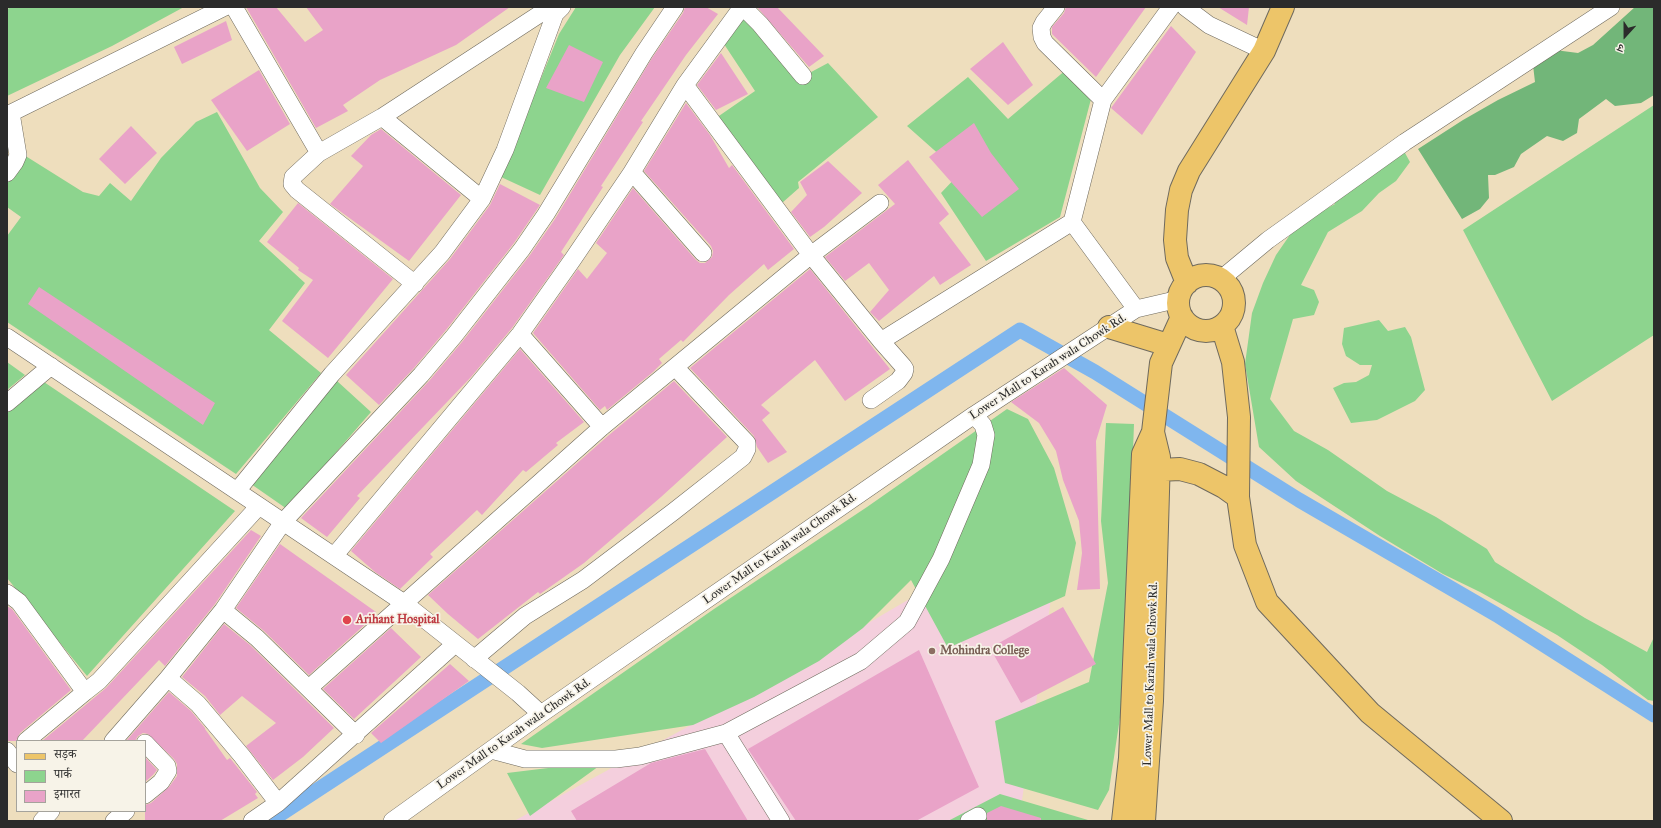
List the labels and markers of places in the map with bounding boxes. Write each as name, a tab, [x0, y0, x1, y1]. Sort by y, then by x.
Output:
place label: Arihant Hospital	[356, 613, 439, 627]
marker: Arihant Hospital	[341, 614, 353, 626]
place label: Mohindra College	[940, 644, 1029, 658]
marker: Mohindra College	[927, 646, 937, 656]

